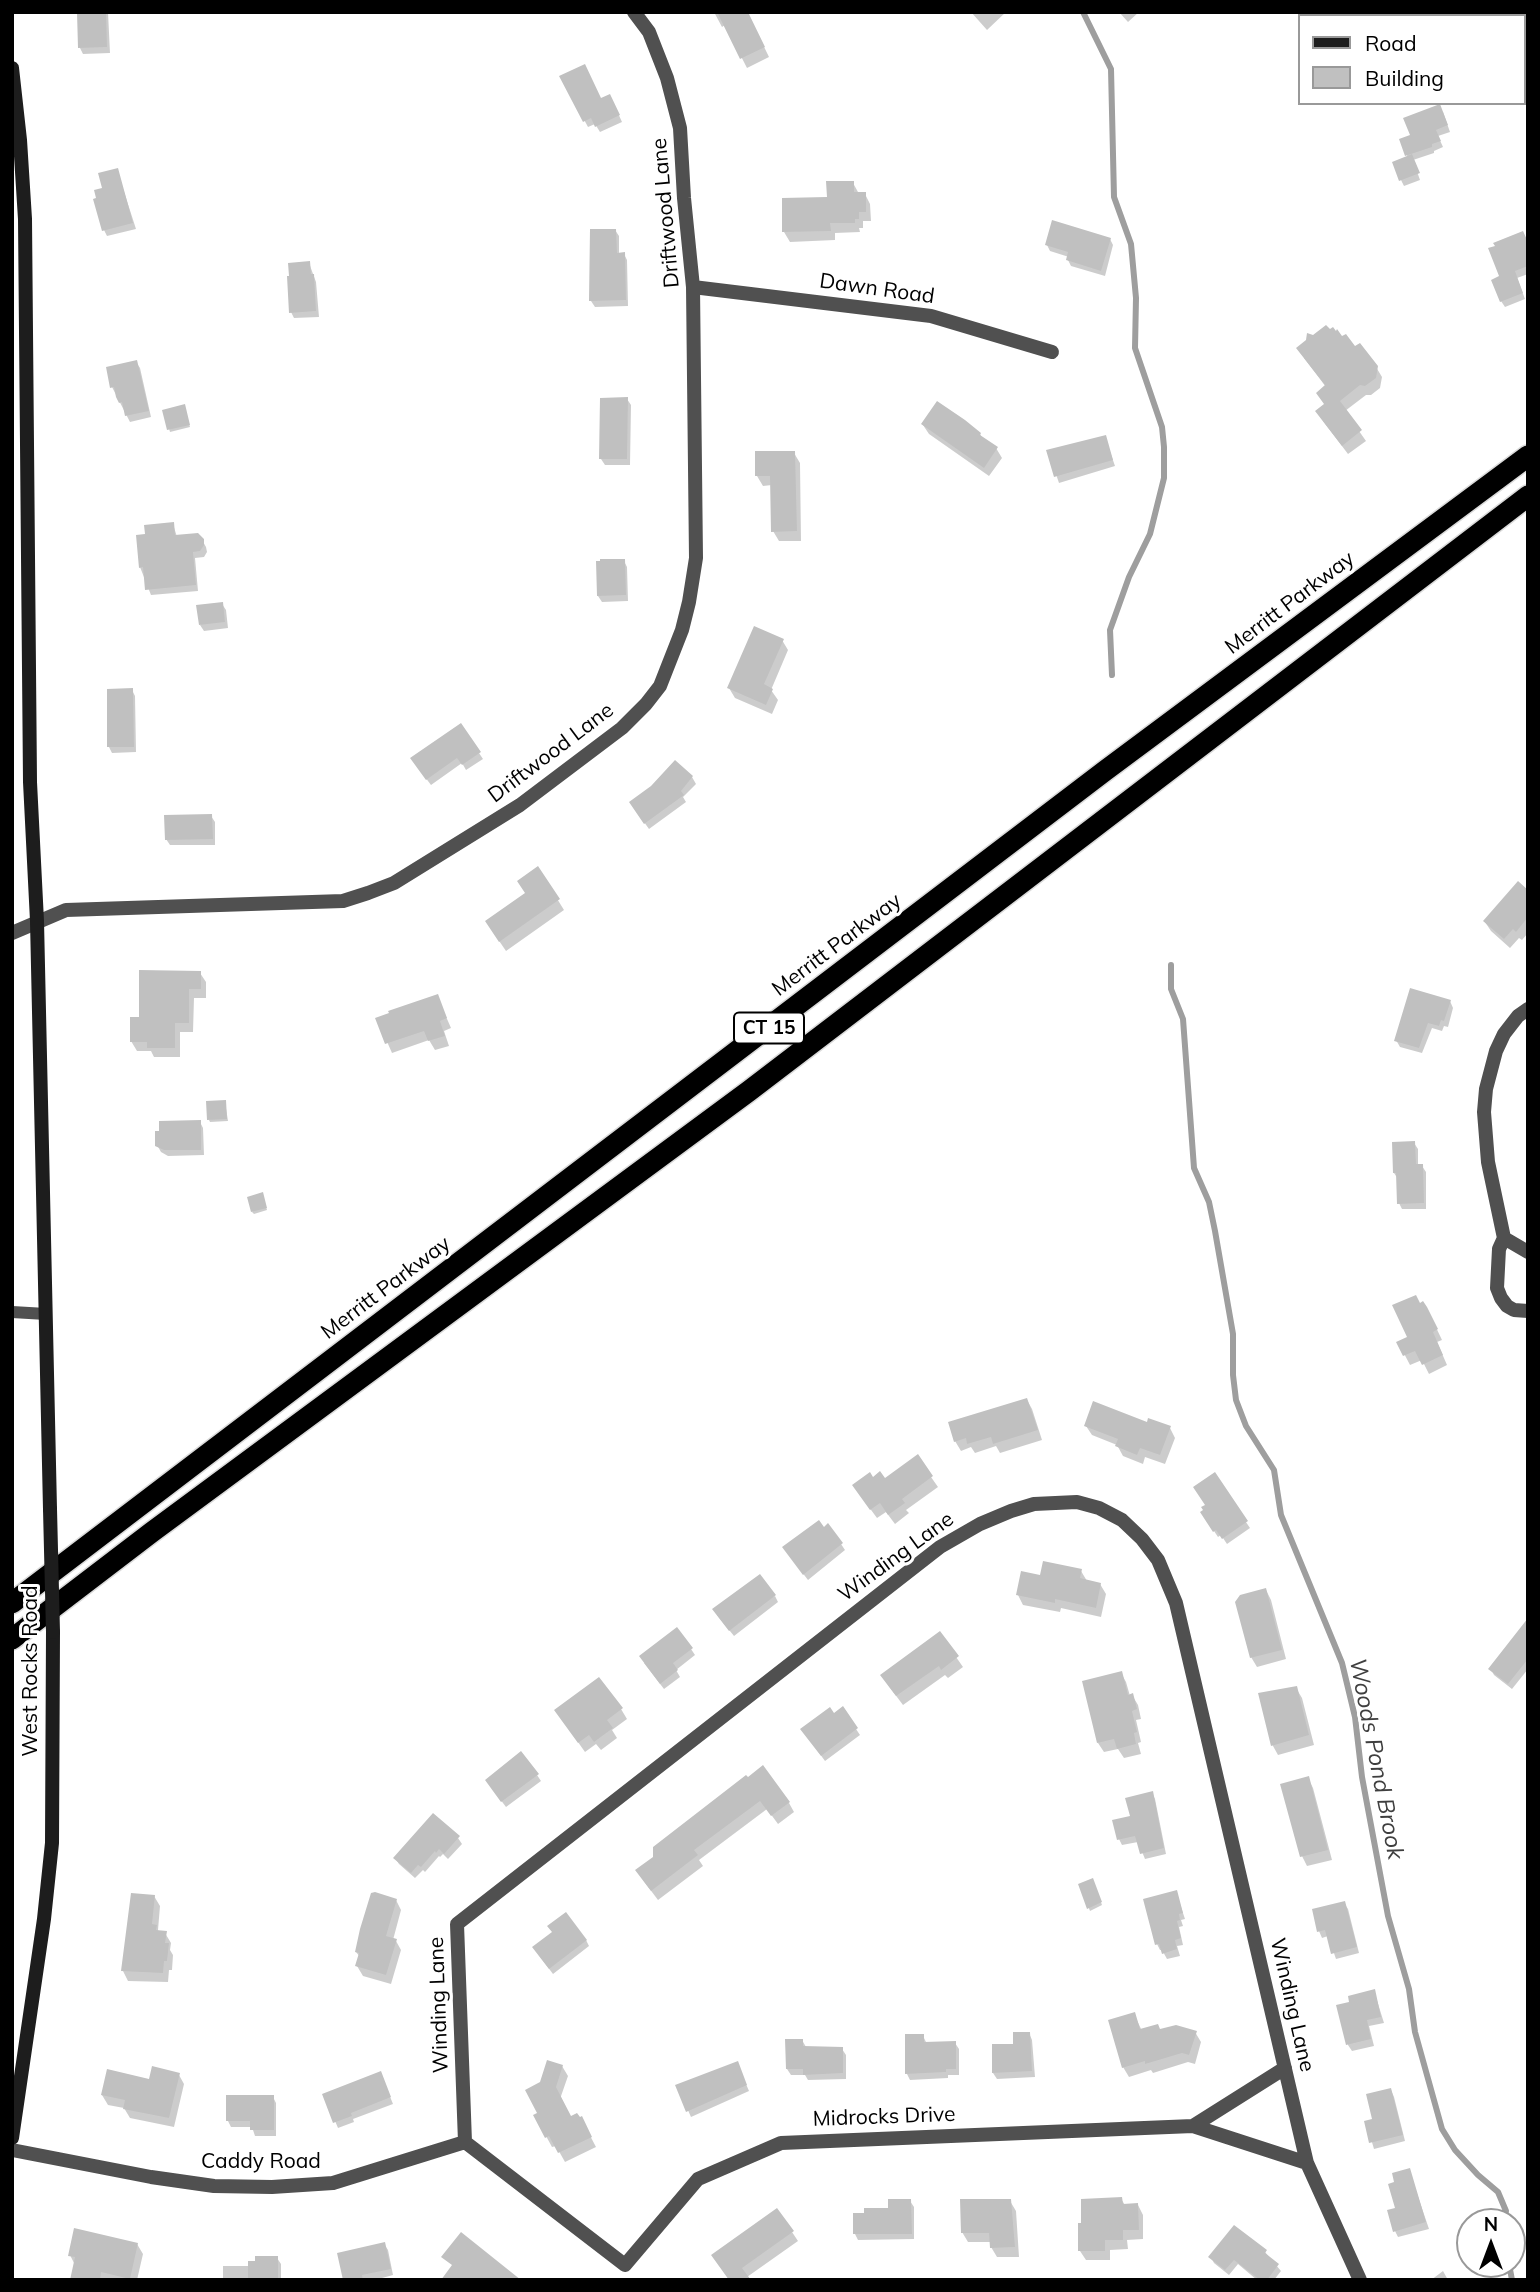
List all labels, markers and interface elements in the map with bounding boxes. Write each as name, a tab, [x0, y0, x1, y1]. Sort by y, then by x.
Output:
legend	[1298, 14, 1526, 105]
text: Road	[1365, 30, 1416, 56]
text: Building	[1365, 65, 1444, 91]
street label: Driftwood Lane	[647, 137, 685, 289]
street label: Dawn Road	[818, 268, 936, 310]
street label: Merritt Parkway	[1220, 546, 1360, 660]
street label: Driftwood Lane	[483, 698, 619, 808]
street label: Merritt Parkway	[767, 888, 907, 1002]
road number: CT 15	[734, 1012, 804, 1044]
street label: Merritt Parkway	[316, 1231, 456, 1345]
street label: Winding Lane	[833, 1507, 959, 1607]
street label: West Rocks Road	[18, 1585, 44, 1757]
water label: Woods Pond Brook	[1343, 1656, 1409, 1862]
street label: Winding Lane	[424, 1936, 454, 2074]
street label: Winding Lane	[1264, 1936, 1320, 2074]
street label: Midrocks Drive	[812, 2102, 956, 2132]
street label: Caddy Road	[201, 2149, 321, 2175]
north arrow	[1456, 2208, 1526, 2278]
text: N	[1484, 2212, 1498, 2236]

